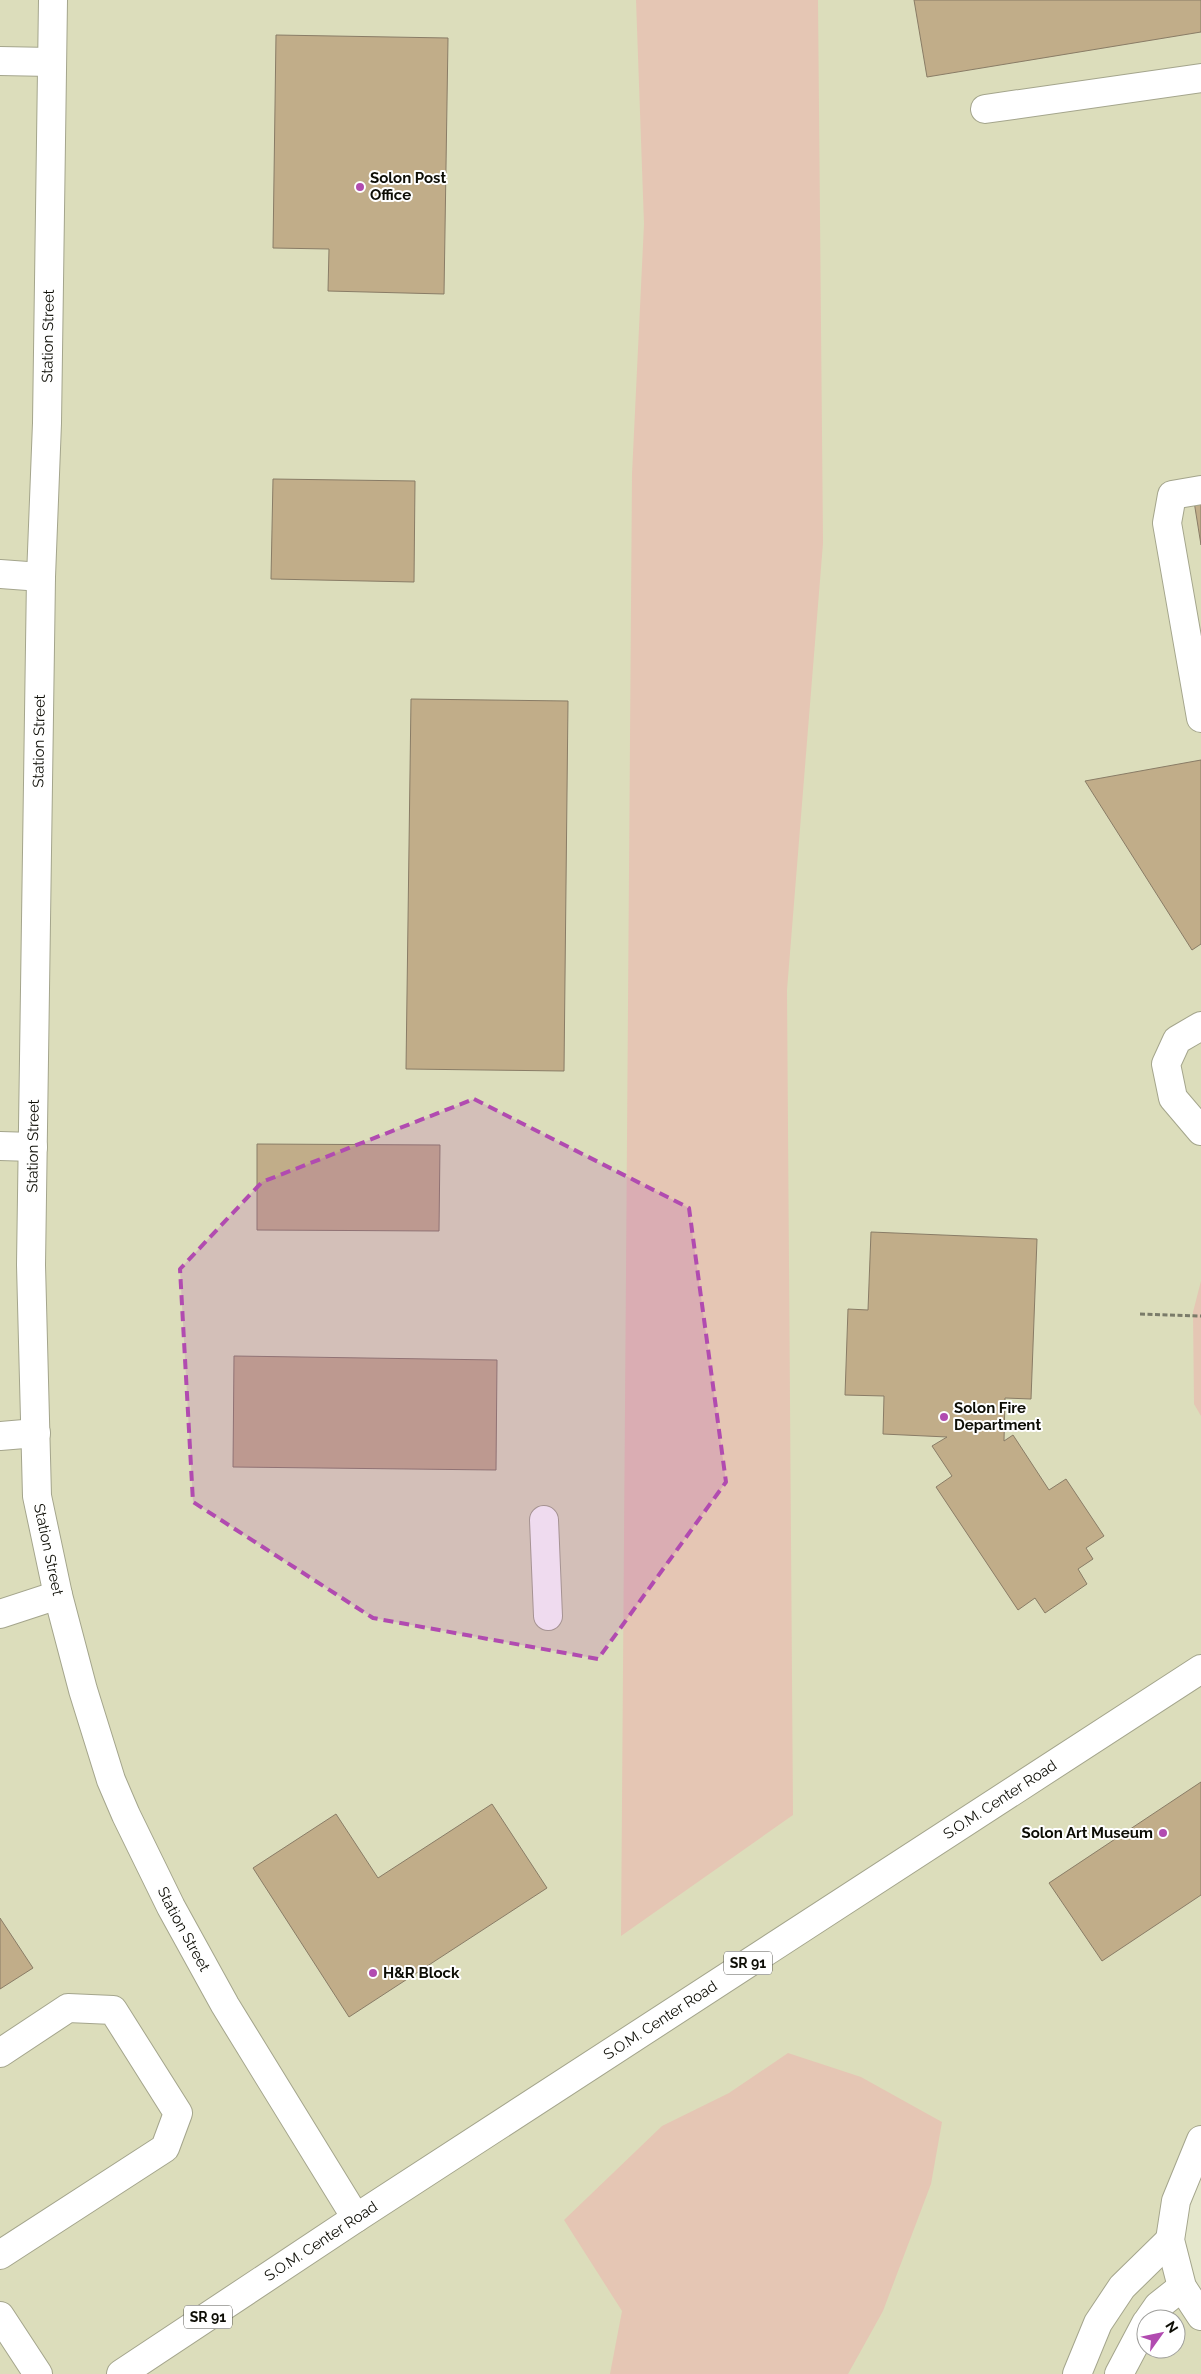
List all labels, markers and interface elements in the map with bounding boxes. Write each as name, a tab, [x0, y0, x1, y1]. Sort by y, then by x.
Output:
place label: Solon Post Office	[370, 169, 446, 204]
marker: Solon Post Office	[354, 181, 366, 193]
street label: Station Street	[38, 289, 58, 383]
street label: Station Street	[29, 694, 49, 788]
street label: Station Street	[23, 1099, 43, 1193]
place label: Solon Fire Department	[954, 1399, 1041, 1434]
marker: Solon Fire Department	[938, 1411, 950, 1423]
street label: Station Street	[30, 1502, 67, 1597]
street label: S.O.M. Center Road	[940, 1756, 1060, 1843]
place label: Solon Art Museum	[1022, 1824, 1153, 1842]
marker: Solon Art Museum	[1157, 1827, 1169, 1839]
street label: Station Street	[154, 1884, 214, 1975]
road number: SR 91	[724, 1952, 772, 1975]
place label: H&R Block	[383, 1964, 460, 1982]
marker: H&R Block	[367, 1967, 379, 1979]
street label: S.O.M. Center Road	[600, 1977, 720, 2064]
street label: S.O.M. Center Road	[261, 2197, 381, 2285]
road number: SR 91	[184, 2306, 232, 2328]
north arrow	[1136, 2309, 1186, 2359]
text: N	[1162, 2318, 1182, 2336]

